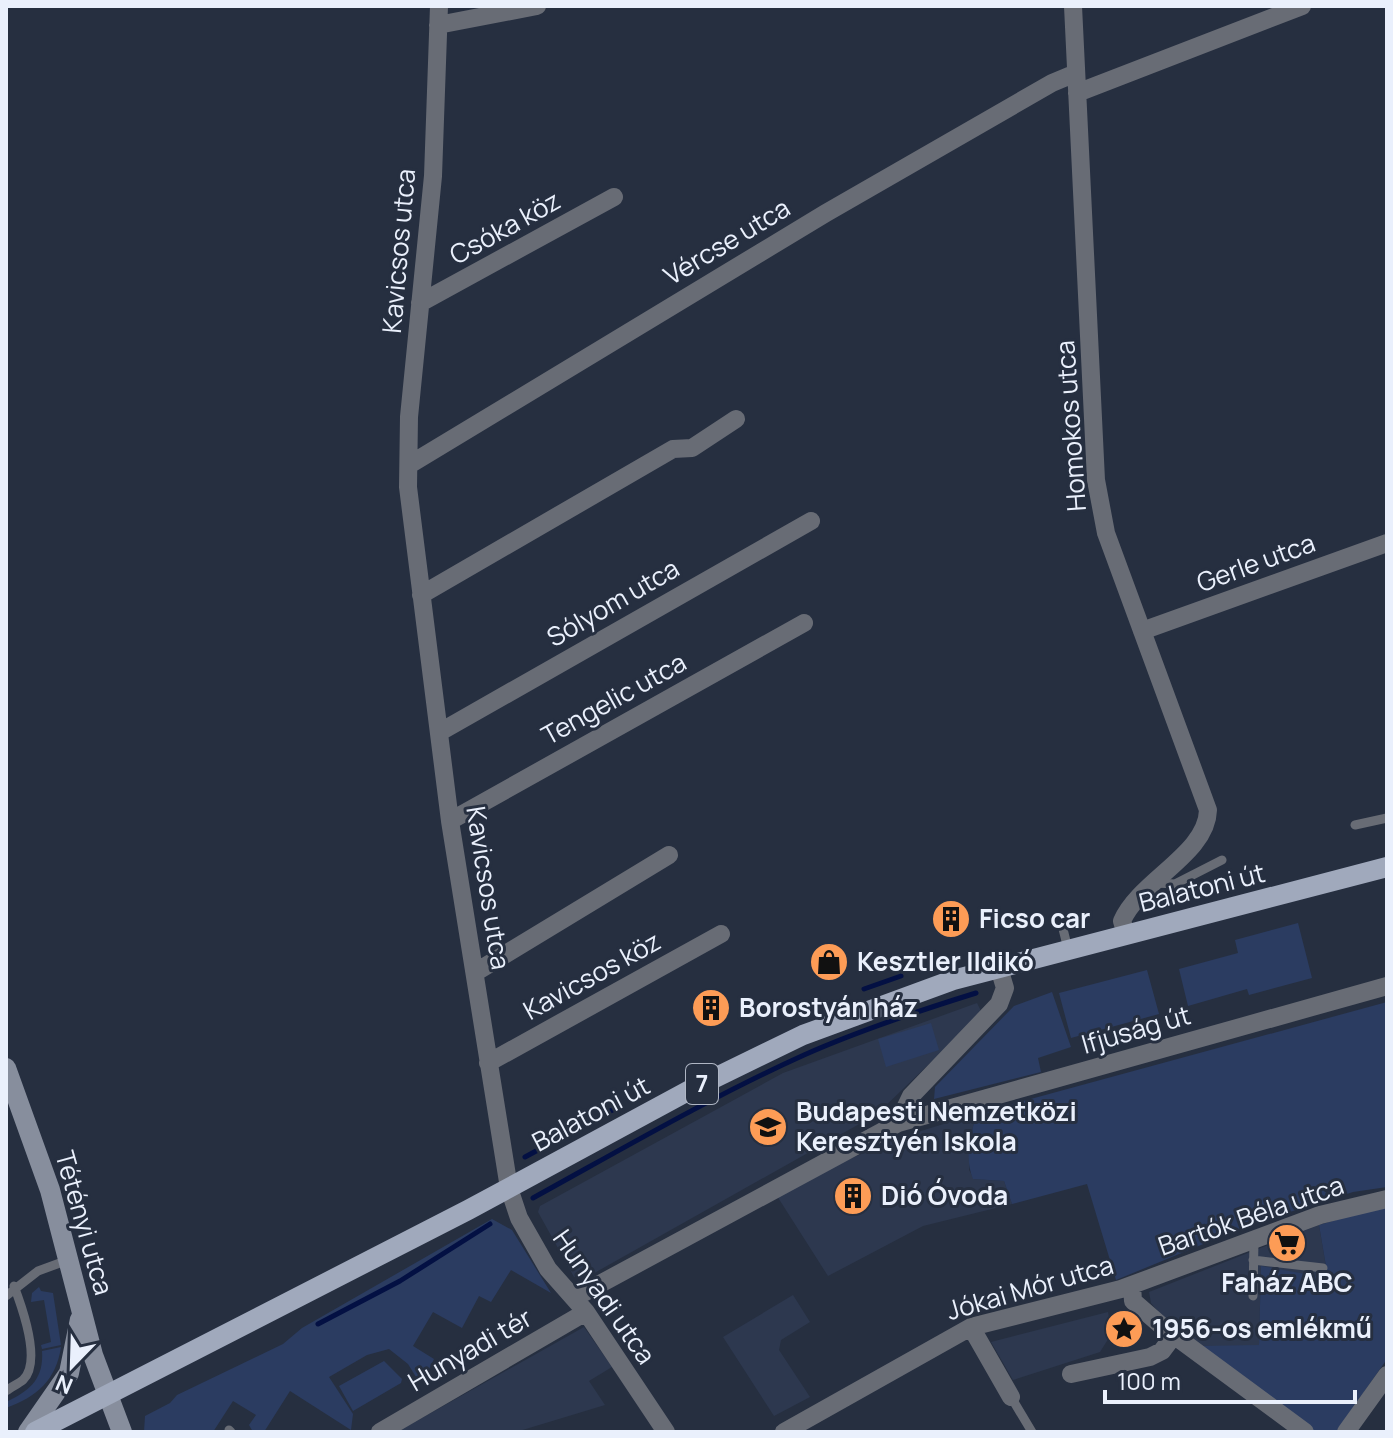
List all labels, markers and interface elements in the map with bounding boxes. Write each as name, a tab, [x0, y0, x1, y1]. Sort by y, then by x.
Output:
street label: Kavicsos utca	[373, 167, 423, 335]
street label: Csóka köz	[443, 182, 566, 272]
street label: Vércse utca	[657, 189, 796, 293]
street label: Homokos utca	[1046, 339, 1094, 513]
street label: Gerle utca	[1191, 524, 1320, 600]
street label: Sólyom utca	[540, 550, 685, 655]
street label: Tengelic utca	[535, 644, 692, 753]
street label: Kavicsos utca	[458, 804, 520, 972]
street label: Balatoni út	[1135, 854, 1269, 920]
building icon: Ficso car	[930, 898, 972, 940]
place label: Ficso car	[979, 900, 1090, 936]
street label: Kavicsos köz	[516, 923, 667, 1028]
shop icon: Kesztler Ildikó	[808, 941, 850, 983]
place label: Kesztler Ildikó	[857, 943, 1034, 979]
building icon: Borostyán ház	[690, 987, 732, 1029]
place label: Borostyán ház	[739, 989, 918, 1025]
street label: Ifjúság út	[1077, 996, 1194, 1062]
road number: 7	[686, 1064, 718, 1104]
street label: Balatoni út	[525, 1067, 656, 1159]
place label: Budapesti Nemzetközi Keresztyén Iskola	[796, 1093, 1077, 1159]
school or university icon: Budapesti Nemzetközi Keresztyén Iskola	[747, 1106, 789, 1148]
street label: Tétényi utca	[47, 1147, 123, 1299]
street label: Bartók Béla utca	[1153, 1166, 1348, 1264]
building icon: Dió Óvoda	[832, 1175, 874, 1217]
place label: Dió Óvoda	[881, 1177, 1008, 1213]
street label: Hunyadi utca	[545, 1222, 664, 1371]
supermarket icon: Faház ABC	[1266, 1222, 1308, 1264]
street label: Jókai Mór utca	[942, 1246, 1117, 1328]
place label: Faház ABC	[1221, 1264, 1353, 1300]
street label: Hunyadi tér	[401, 1299, 538, 1399]
place icon: 1956-os emlékmű	[1103, 1308, 1145, 1350]
place label: 1956-os emlékmű	[1152, 1310, 1372, 1346]
north arrow	[32, 1326, 112, 1406]
scale bar	[1105, 1354, 1355, 1404]
text: 100 m	[1117, 1364, 1181, 1397]
text: N	[51, 1368, 77, 1401]

